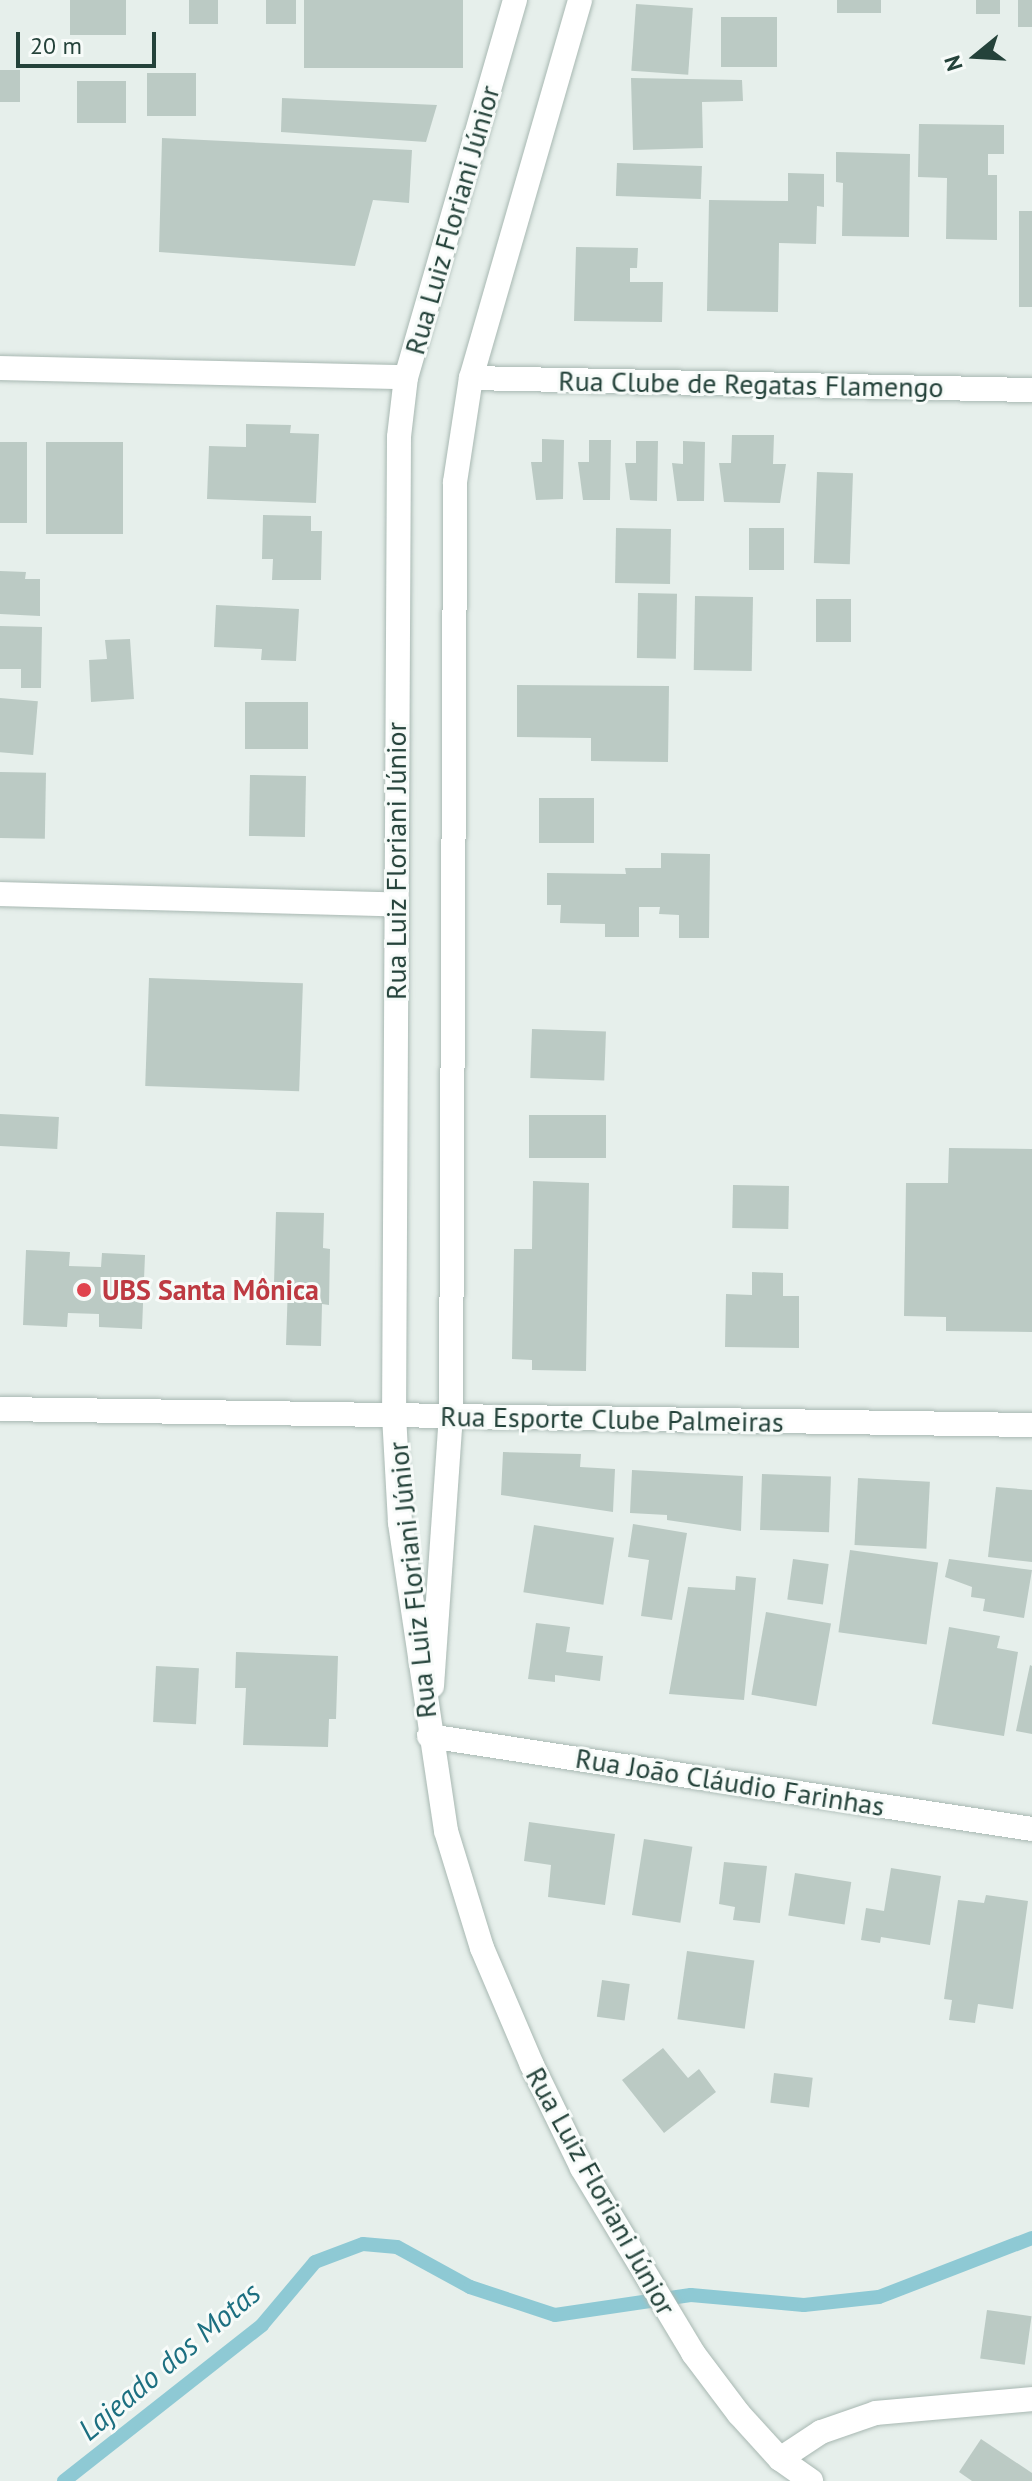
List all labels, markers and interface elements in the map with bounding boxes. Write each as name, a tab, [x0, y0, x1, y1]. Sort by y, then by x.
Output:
scale bar	[20, 16, 160, 66]
north arrow	[936, 16, 1016, 96]
text: 20 m	[30, 30, 82, 61]
text: N	[938, 52, 969, 75]
street label: Rua Luiz Floriani Júnior	[397, 81, 507, 359]
street label: Rua Clube de Regatas Flamengo	[558, 364, 944, 404]
street label: Rua Luiz Floriani Júnior	[379, 722, 413, 1000]
place label: UBS Santa Mônica	[102, 1273, 319, 1307]
marker: UBS Santa Mônica	[73, 1279, 95, 1301]
street label: Rua Esporte Clube Palmeiras	[440, 1399, 784, 1439]
street label: Rua Luiz Floriani Júnior	[381, 1440, 443, 1720]
street label: Rua João Cláudio Farinhas	[573, 1741, 887, 1823]
street label: Rua Luiz Floriani Júnior	[519, 2061, 683, 2321]
water label: Lajeado dos Motas	[71, 2275, 267, 2447]

